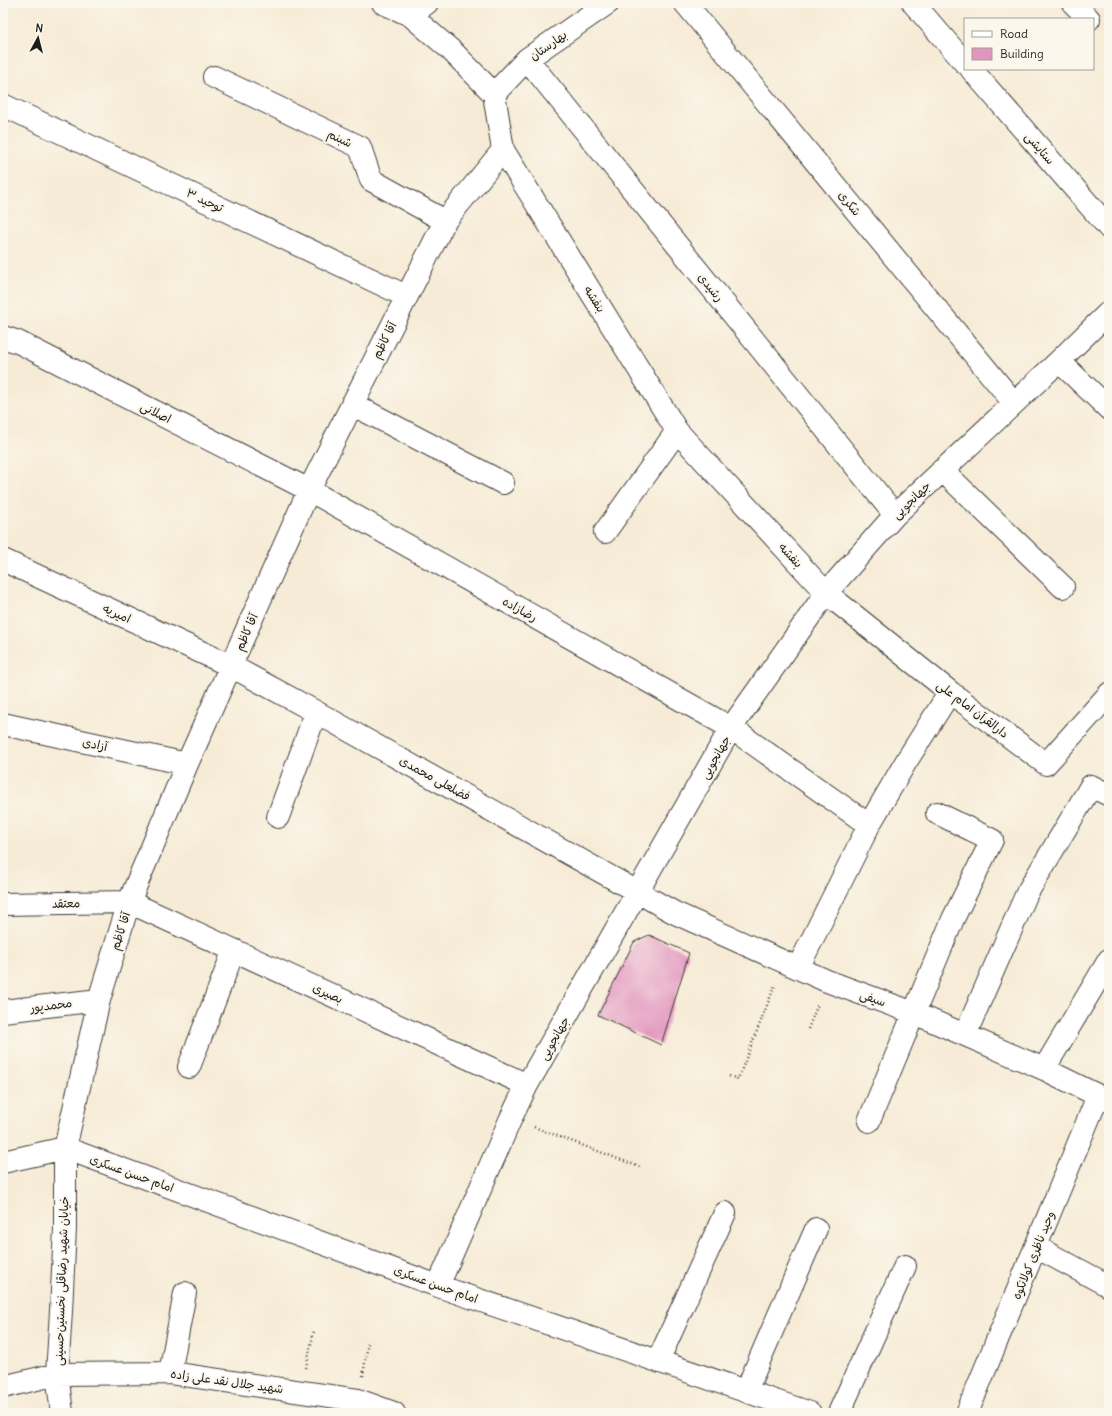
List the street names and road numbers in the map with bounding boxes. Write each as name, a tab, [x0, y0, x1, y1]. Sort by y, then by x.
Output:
street label: بهارستان	[526, 27, 570, 64]
street label: شبنم	[324, 126, 355, 152]
street label: ستایشی	[1021, 129, 1058, 168]
street label: توحید ۳	[184, 185, 226, 215]
street label: شکری	[835, 188, 865, 218]
street label: رشیدی	[695, 270, 727, 304]
street label: بنفشه	[580, 283, 609, 316]
street label: آقا کاظم	[368, 318, 402, 362]
street label: اصلانی	[138, 398, 174, 427]
street label: جهانجویی	[889, 478, 934, 523]
street label: بنفشه	[775, 539, 806, 571]
street label: رضازاده	[500, 593, 540, 625]
street label: امیریه	[101, 600, 133, 626]
street label: آقا کاظم	[231, 610, 263, 654]
street label: دارالقرآن امام علی	[933, 677, 1012, 743]
street label: جهانجویی	[697, 733, 734, 782]
street label: آزادی	[81, 734, 110, 754]
street label: فضلعلی محمدی	[396, 752, 473, 805]
street label: معتقد	[52, 895, 80, 911]
street label: آقا کاظم	[107, 909, 135, 953]
street label: بصیری	[310, 979, 346, 1007]
street label: سیفی	[858, 986, 888, 1011]
street label: محمدپور	[28, 995, 73, 1016]
street label: جهانجویی	[536, 1014, 573, 1063]
street label: امام حسن عسکری	[87, 1151, 176, 1197]
street label: خیابان شهید رضاقلی نخستین‌حسینی	[51, 1196, 72, 1366]
street label: وحید ناظری کولانکوه	[1008, 1209, 1059, 1302]
street label: امام حسن عسکری	[391, 1262, 480, 1308]
street label: شهید جلال نقد علی زاده	[169, 1366, 284, 1397]

